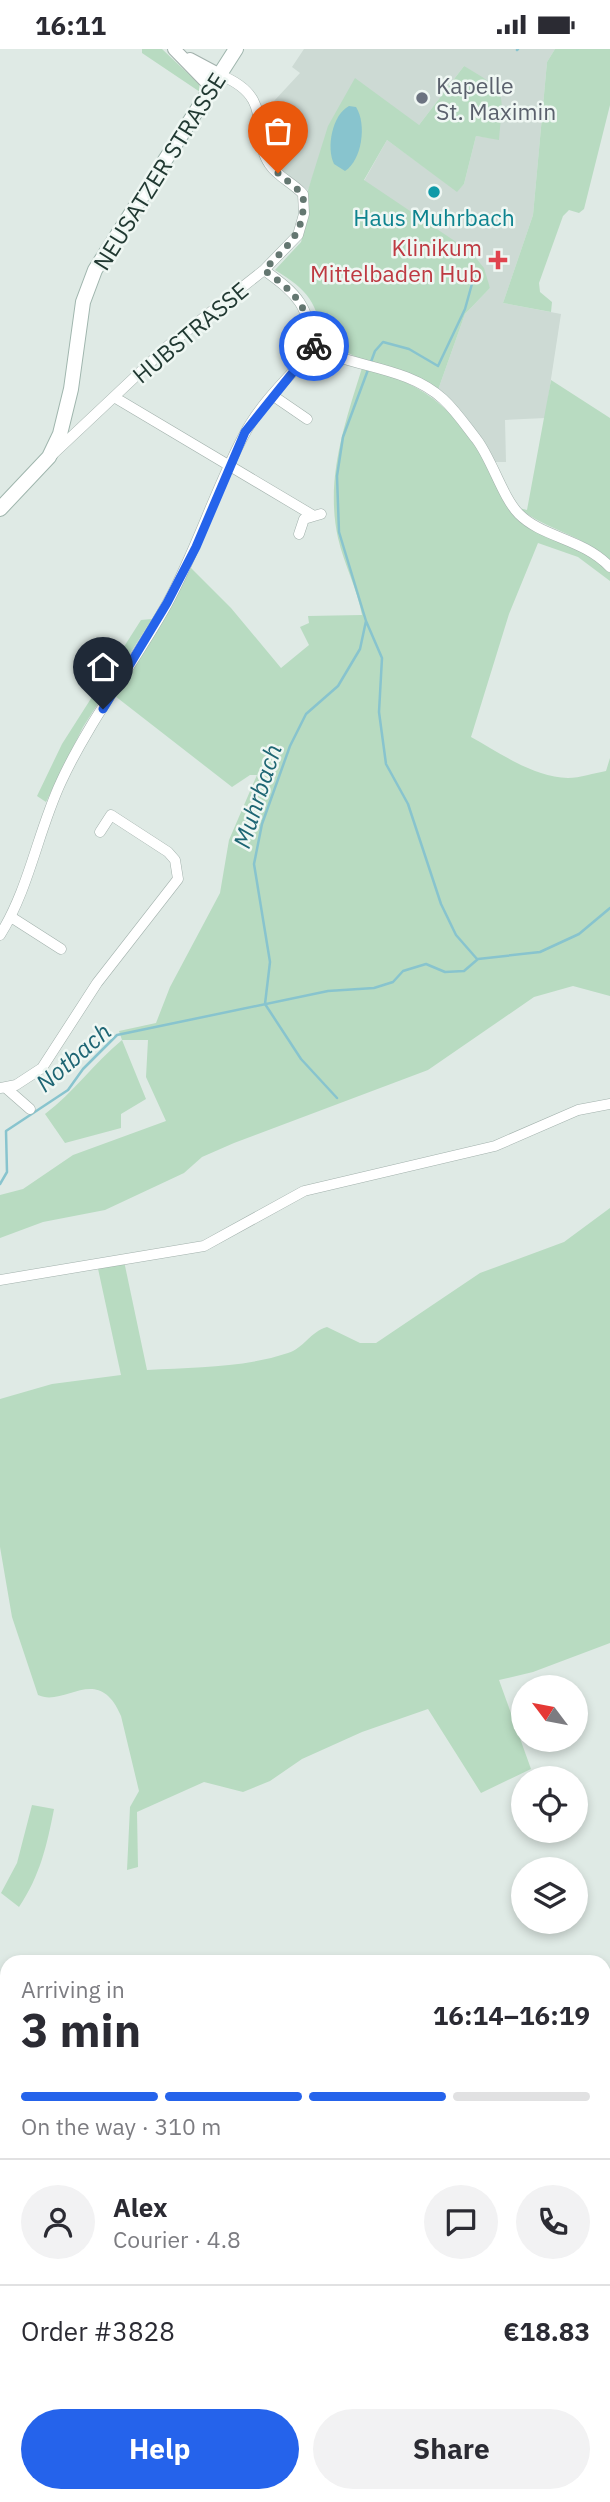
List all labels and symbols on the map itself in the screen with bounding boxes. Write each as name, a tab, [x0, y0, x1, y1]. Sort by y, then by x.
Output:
street label: NEUSATZER STRASSE	[86, 67, 232, 275]
place label: Kapelle St. Maximin	[436, 70, 556, 126]
marker: Kapelle St. Maximin	[414, 90, 430, 106]
pin	[248, 101, 308, 173]
marker: Haus Muhrbach	[426, 184, 442, 200]
place label: Haus Muhrbach	[353, 202, 515, 232]
place label: Klinikum Mittelbaden Hub	[310, 232, 482, 288]
marker: Klinikum Mittelbaden Hub	[488, 250, 508, 270]
street label: HUBSTRASSE	[126, 275, 254, 389]
courier	[279, 311, 349, 381]
pin	[73, 637, 133, 709]
water label: Muhrbach	[225, 740, 289, 852]
water label: Notbach	[28, 1015, 118, 1099]
north arrow	[511, 1675, 588, 1752]

